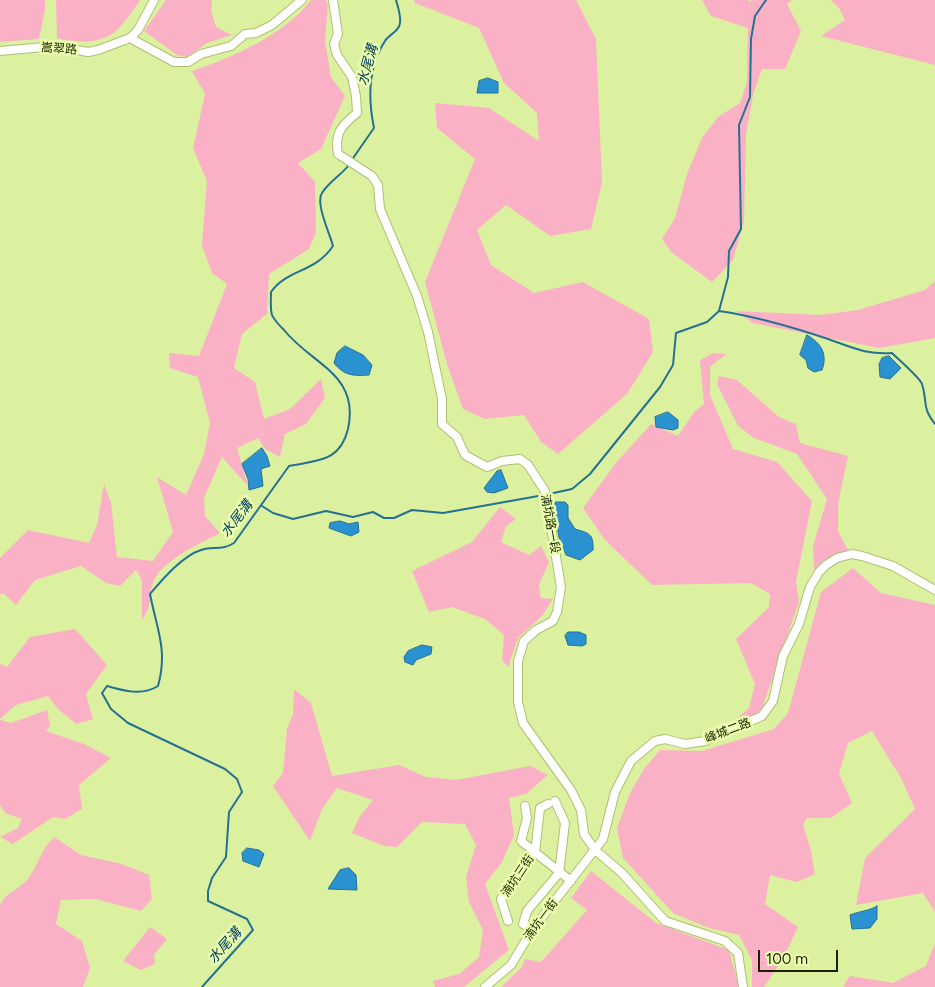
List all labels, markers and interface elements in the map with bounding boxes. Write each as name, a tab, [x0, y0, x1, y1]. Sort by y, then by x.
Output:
street label: 嵩翠路	[41, 41, 77, 57]
water label: 水尾溝	[354, 42, 382, 88]
street label: 湳坑路一段	[538, 493, 562, 555]
water label: 水尾溝	[217, 497, 257, 541]
street label: 峰城二路	[703, 716, 753, 746]
street label: 湳坑三街	[499, 852, 537, 900]
street label: 湳坑一街	[521, 896, 561, 944]
water label: 水尾溝	[205, 925, 245, 967]
scale bar	[760, 940, 840, 972]
text: 100 m	[766, 950, 808, 968]

